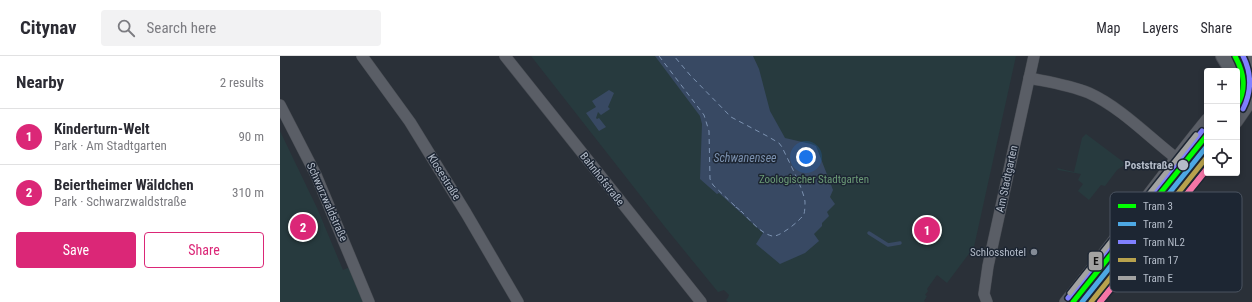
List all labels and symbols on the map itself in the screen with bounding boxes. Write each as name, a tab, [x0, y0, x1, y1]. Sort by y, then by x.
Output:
street label: Am Stadtgarten	[994, 144, 1020, 214]
your location	[796, 147, 816, 167]
street label: Bahnhofstraße	[577, 150, 627, 208]
water label: Schwanensee	[713, 151, 777, 165]
street label: Klosestraße	[425, 152, 463, 202]
marker: Poststraße	[1176, 158, 1190, 172]
place label: Poststraße	[1125, 159, 1173, 172]
street label: Schwarzwaldstraße	[304, 161, 350, 243]
park label: Zoologischer Stadtgarten	[759, 173, 869, 186]
legend	[1110, 192, 1242, 292]
text: Tram 3	[1143, 200, 1173, 213]
pin: 2	[290, 212, 316, 242]
pin: 1	[914, 215, 940, 245]
text: Tram 2	[1143, 218, 1173, 231]
text: Tram NL2	[1143, 236, 1185, 249]
place label: Schlosshotel	[970, 246, 1026, 259]
marker: Schlosshotel	[1029, 247, 1039, 257]
line badge: E	[1088, 251, 1103, 271]
text: Tram 17	[1143, 254, 1178, 267]
text: E	[1093, 255, 1099, 268]
text: Tram E	[1143, 272, 1174, 285]

